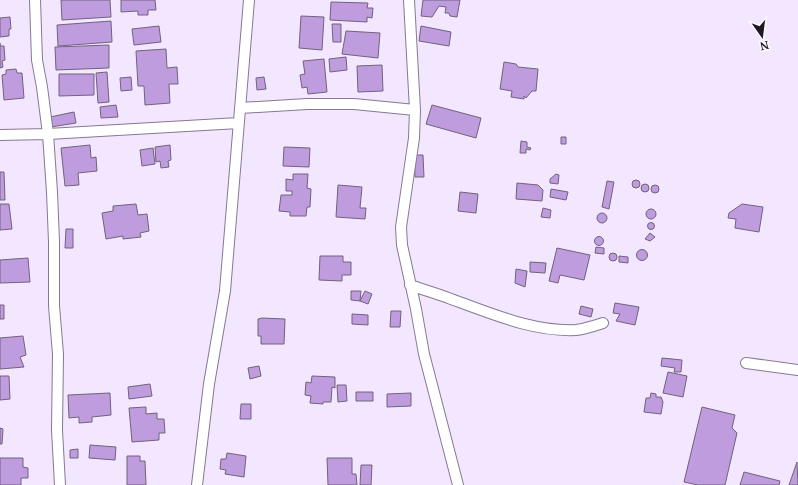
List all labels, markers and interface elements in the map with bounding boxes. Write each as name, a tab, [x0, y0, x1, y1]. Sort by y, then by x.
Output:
north arrow	[742, 16, 782, 56]
text: N	[758, 38, 771, 55]

